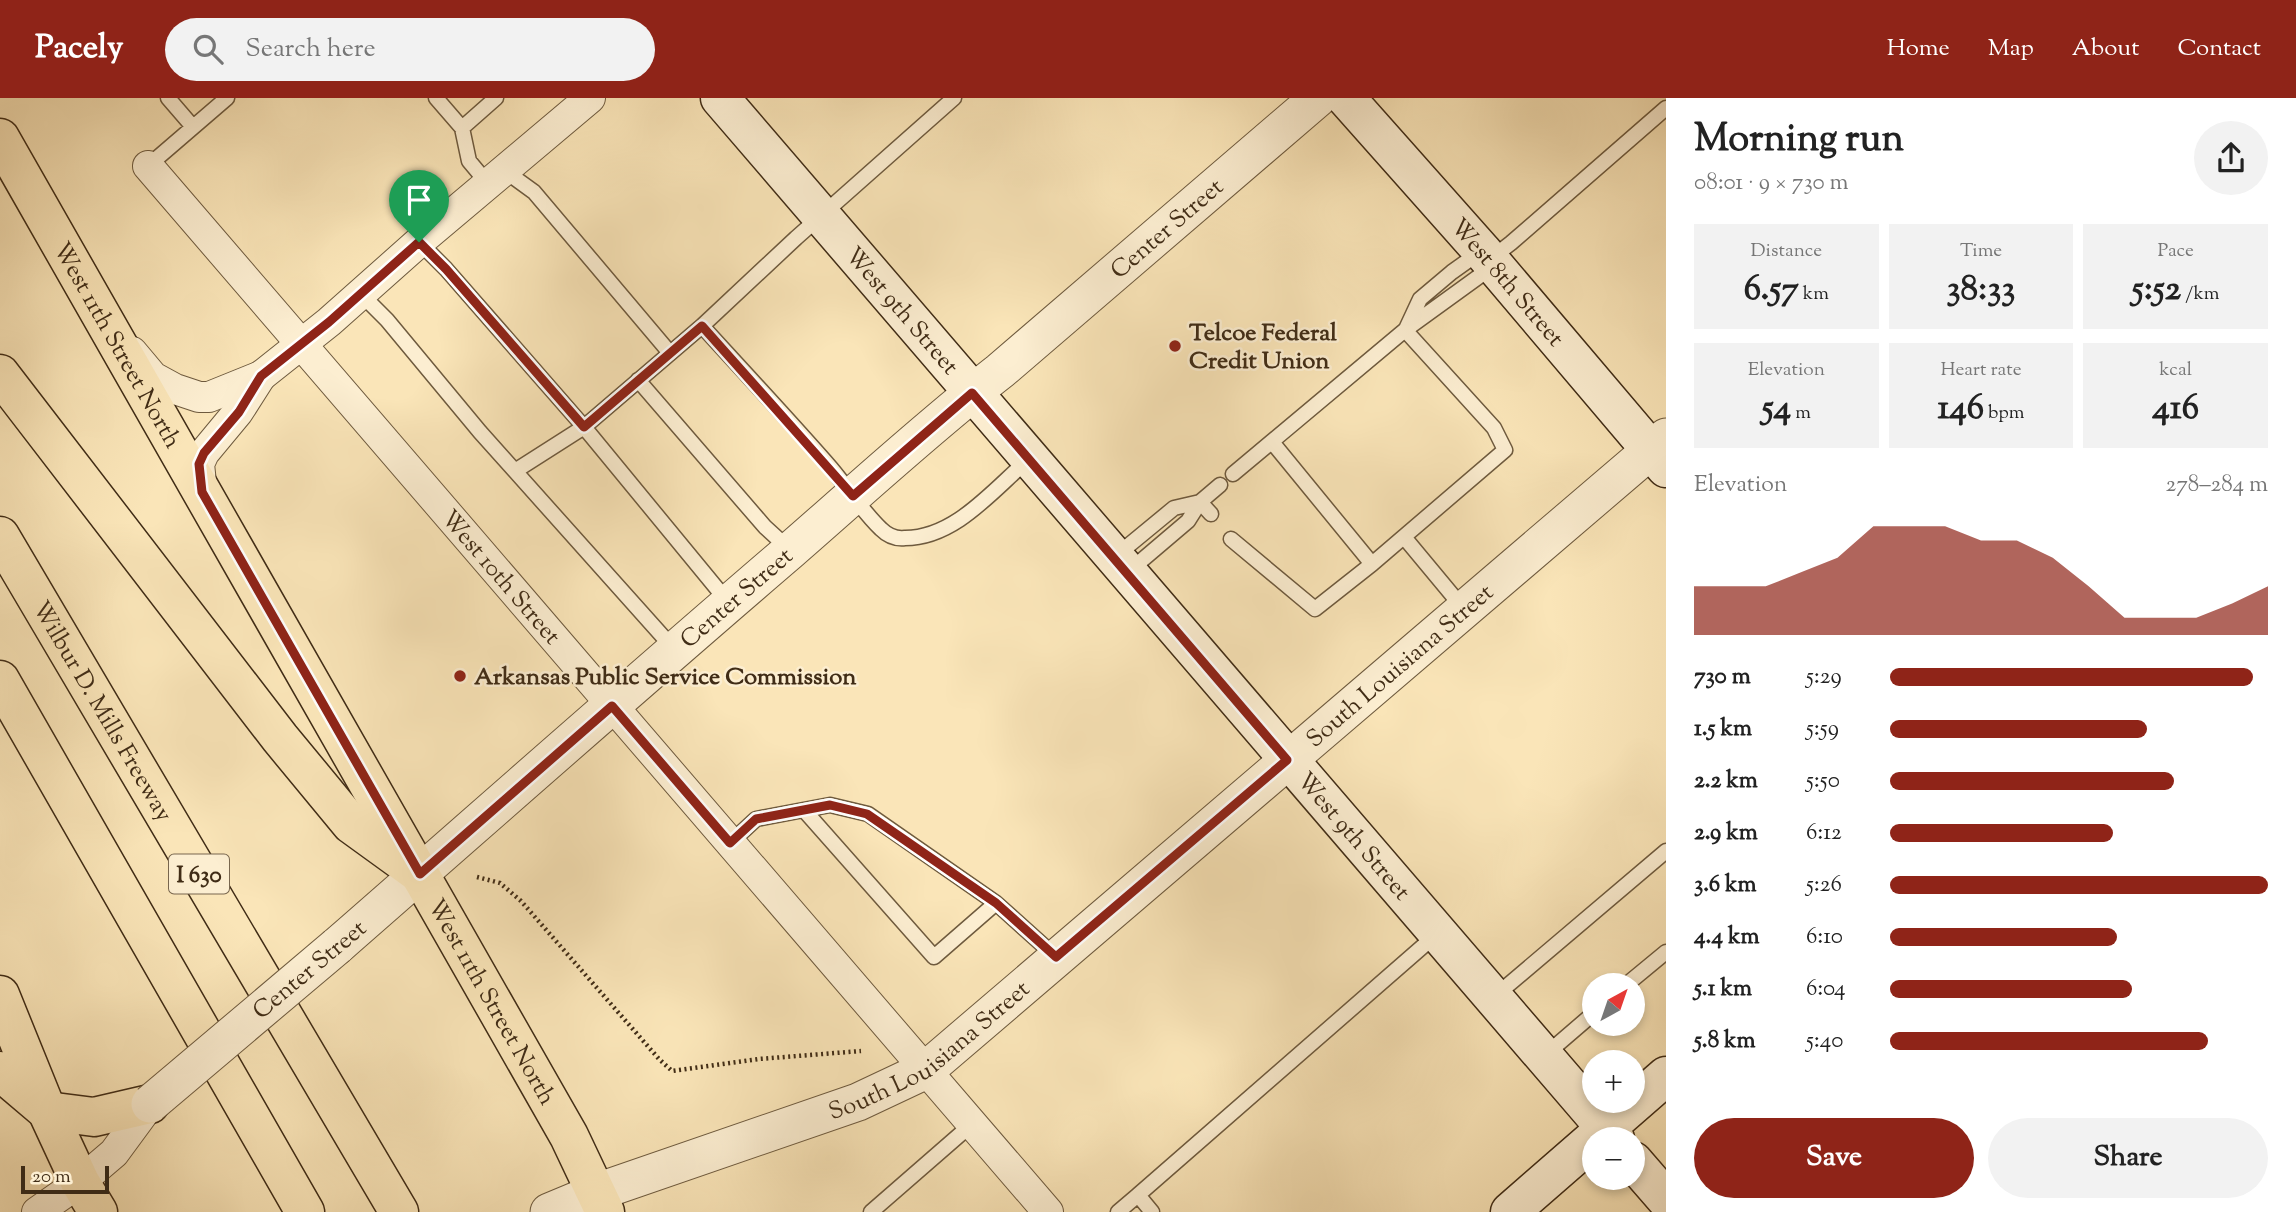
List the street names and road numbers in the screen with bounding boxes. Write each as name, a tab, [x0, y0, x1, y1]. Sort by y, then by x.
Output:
street label: Center Street	[1104, 171, 1232, 288]
street label: West 8th Street	[1442, 211, 1571, 355]
street label: West 11th Street North	[44, 236, 188, 455]
street label: West 9th Street	[836, 240, 966, 383]
street label: West 10th Street	[432, 503, 568, 653]
street label: Center Street	[674, 540, 801, 657]
street label: South Louisiana Street	[1300, 577, 1502, 757]
street label: Wilbur D. Mills Freeway	[23, 595, 180, 829]
street label: West 9th Street	[1288, 766, 1418, 909]
road number: I 630	[169, 854, 229, 894]
street label: West 11th Street North	[418, 893, 563, 1112]
street label: Center Street	[246, 913, 375, 1028]
street label: South Louisiana Street	[824, 973, 1038, 1130]

